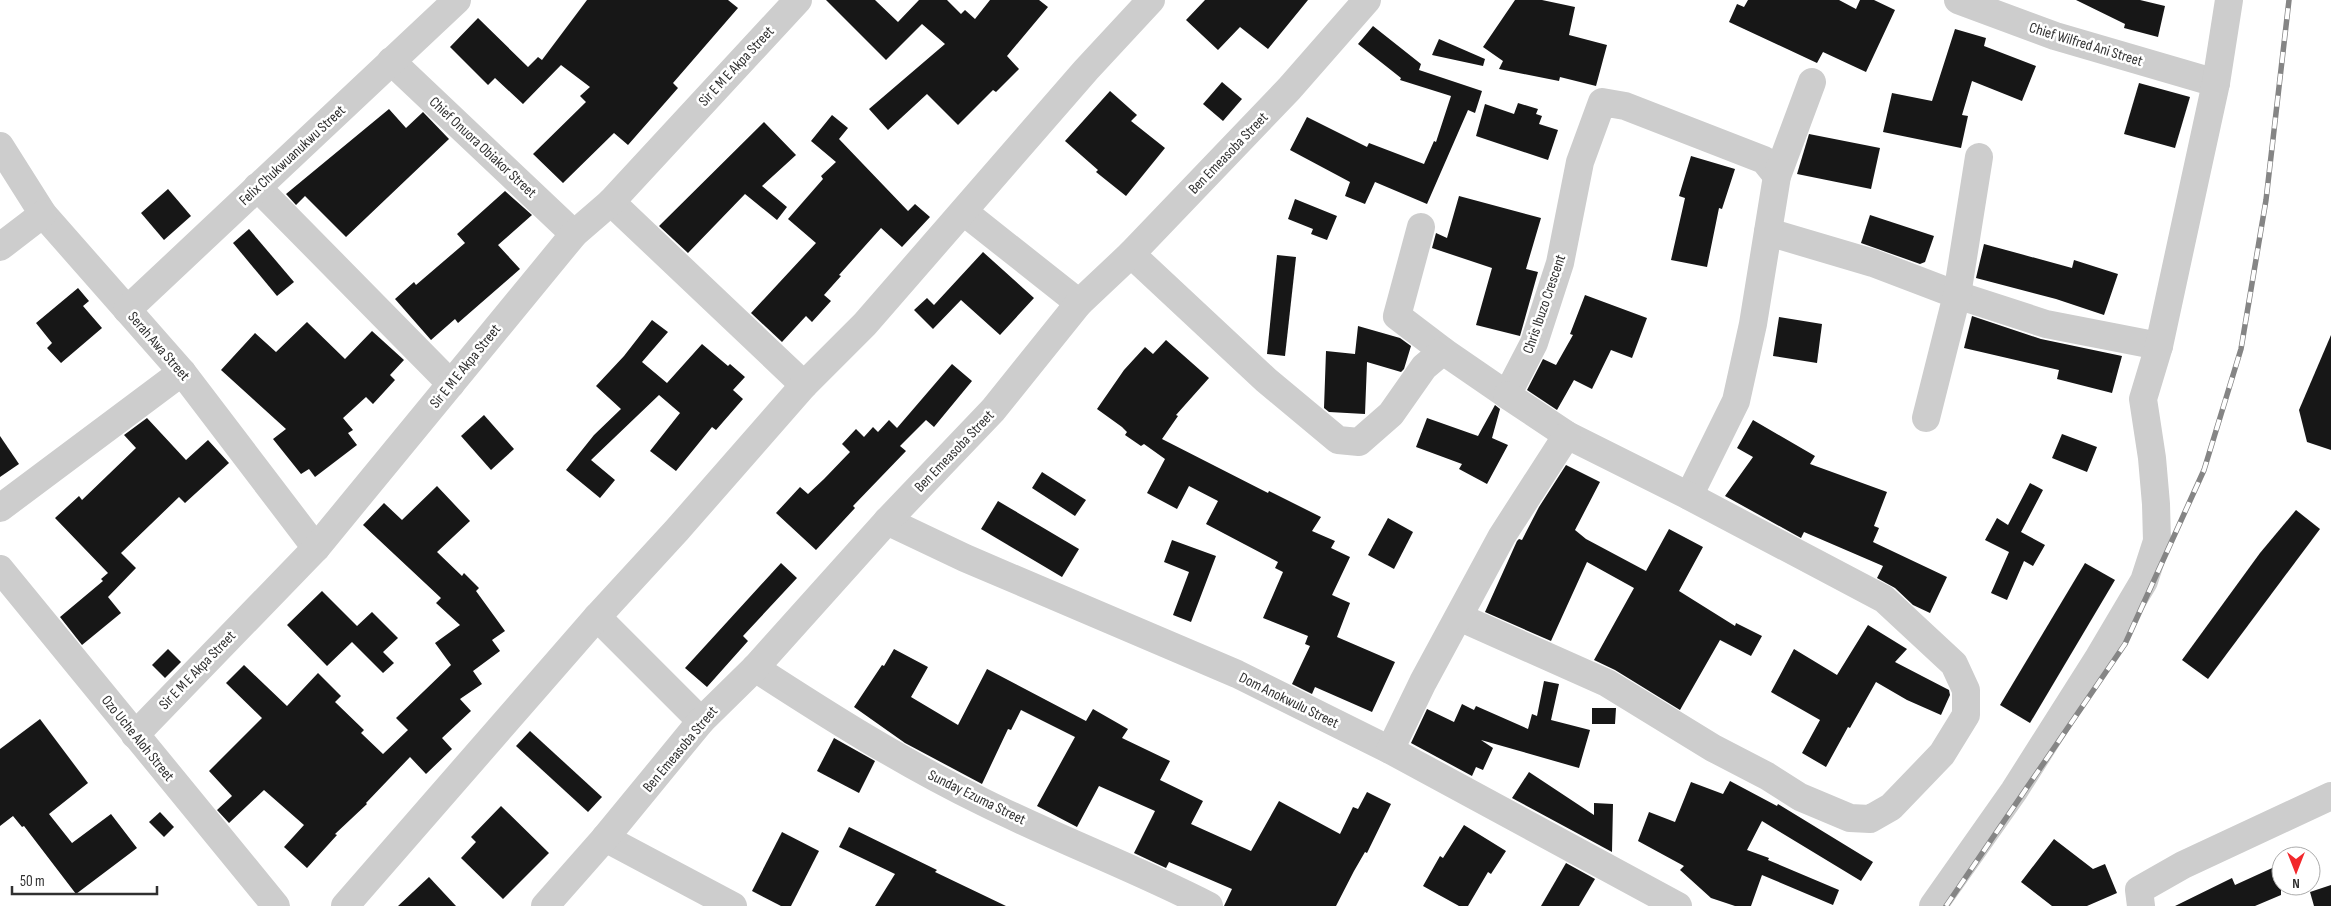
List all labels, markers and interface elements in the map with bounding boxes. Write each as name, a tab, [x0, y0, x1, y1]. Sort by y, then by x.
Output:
street label: Chief Wilfred Ani Street	[2027, 18, 2145, 71]
street label: Sir E M E Akpa Street	[694, 22, 779, 110]
street label: Chief Onuora Obiakor Street	[425, 93, 541, 202]
street label: Felix Chukwuanukwu Street	[235, 101, 350, 210]
street label: Ben Emeasoba Street	[1184, 108, 1273, 198]
street label: Chris Ibuzo Crescent	[1519, 252, 1570, 356]
street label: Serah Awa Street	[123, 308, 194, 385]
street label: Sir E M E Akpa Street	[426, 320, 505, 412]
street label: Ben Emeasoba Street	[910, 406, 999, 496]
street label: Sir E M E Akpa Street	[155, 627, 240, 714]
street label: Dom Anokwulu Street	[1236, 668, 1342, 733]
street label: Ozo Uche Aloh Street	[97, 691, 178, 786]
street label: Ben Emeasoba Street	[639, 702, 722, 796]
street label: Sunday Ezuma Street	[925, 766, 1029, 830]
north arrow	[2271, 846, 2321, 896]
scale bar	[12, 864, 158, 896]
text: 50 m	[20, 872, 45, 891]
text: N	[2292, 875, 2300, 892]

